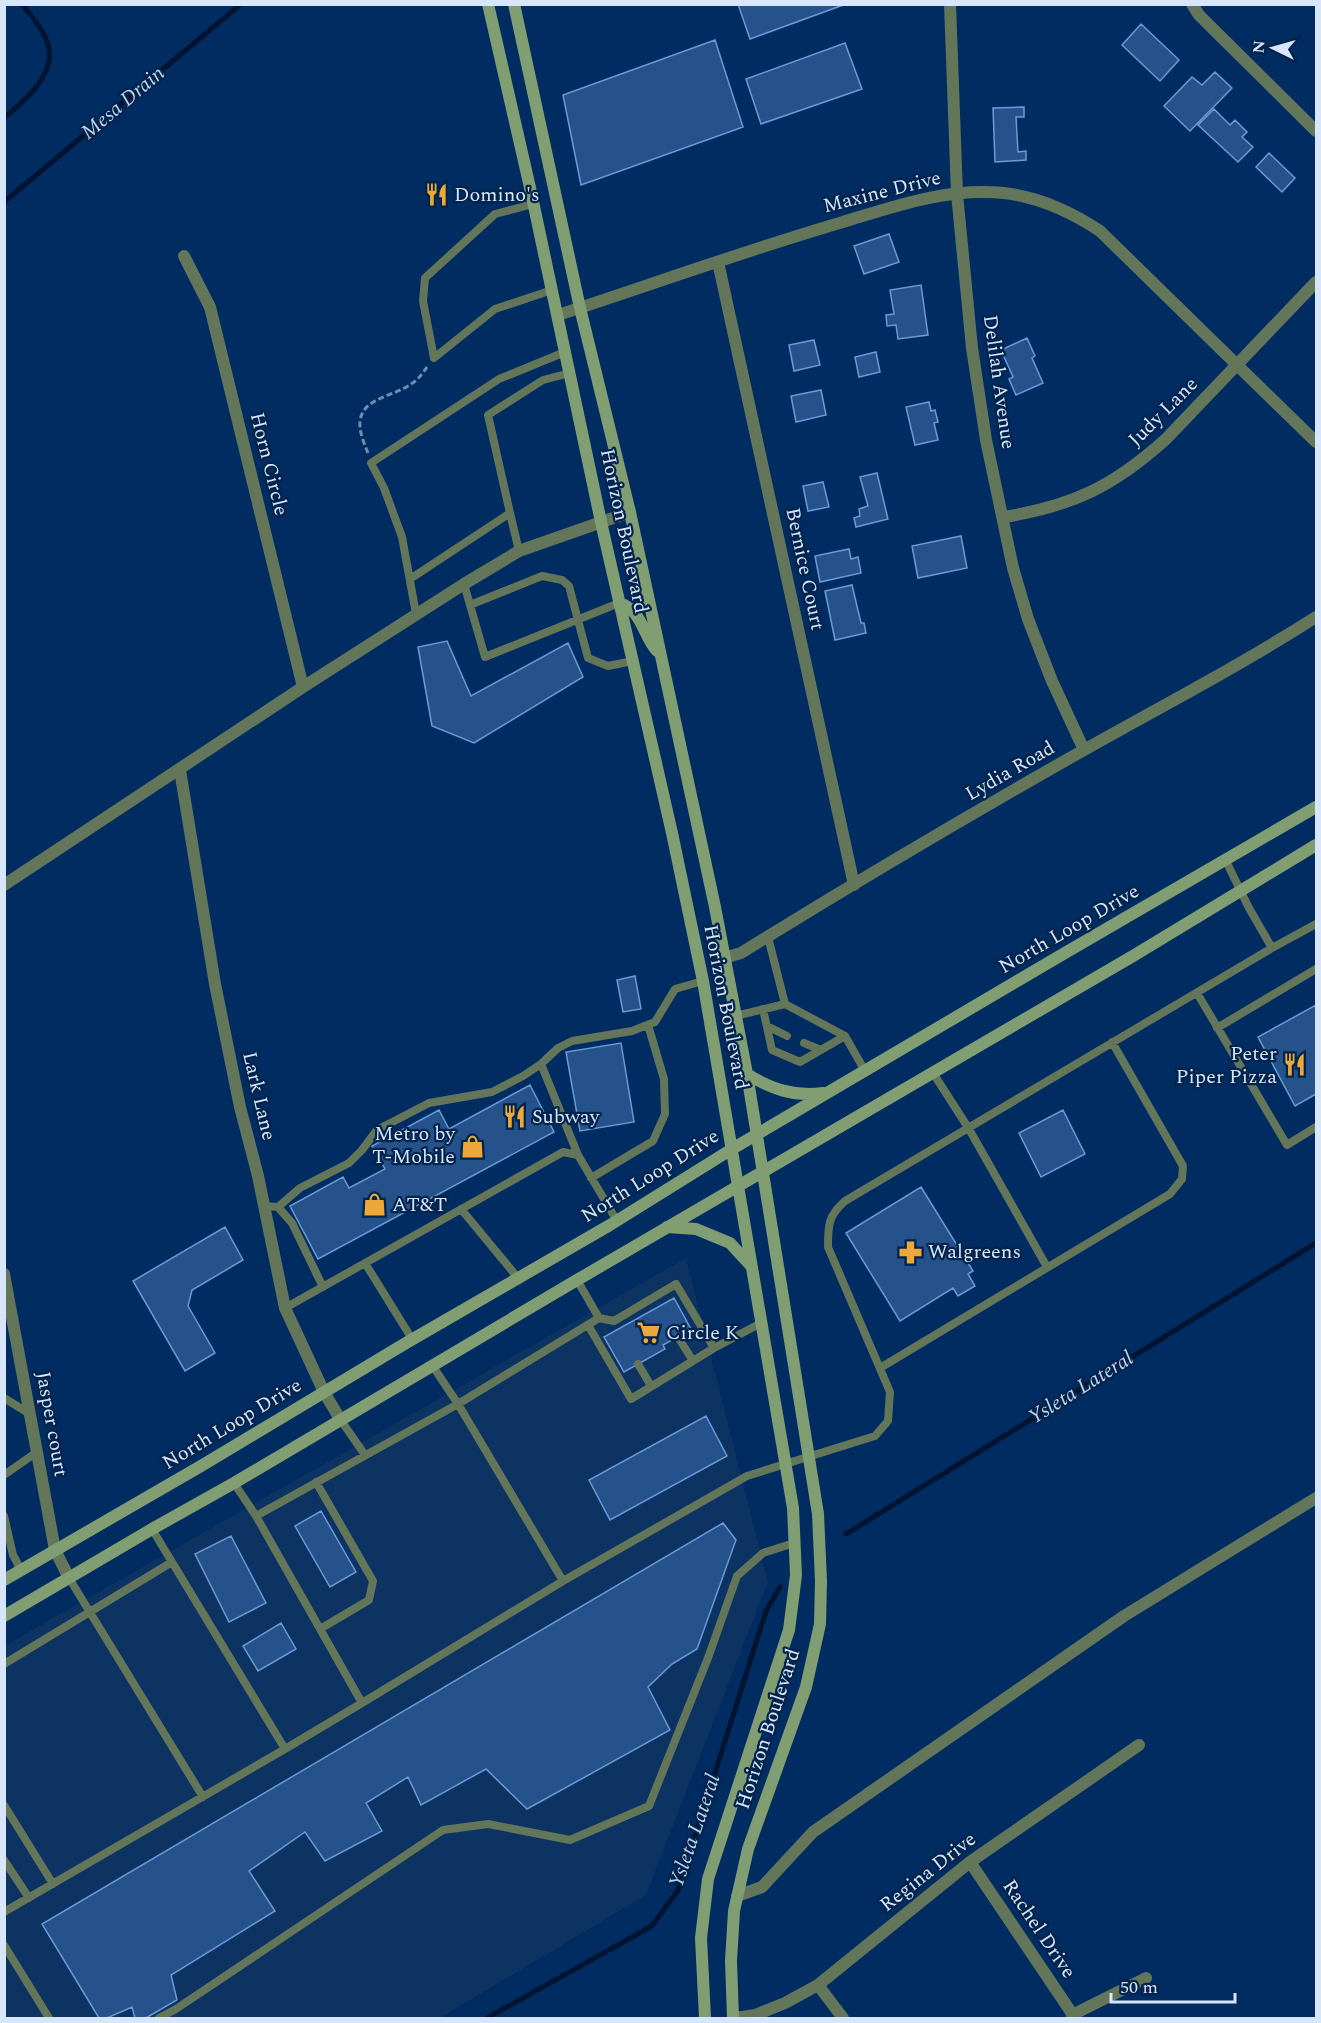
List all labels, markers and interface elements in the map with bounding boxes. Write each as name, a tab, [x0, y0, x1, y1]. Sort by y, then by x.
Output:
north arrow	[1243, 18, 1303, 78]
text: N	[1247, 39, 1272, 54]
water label: Mesa Drain	[74, 58, 172, 148]
street label: Maxine Drive	[820, 163, 944, 221]
place label: Domino's	[454, 180, 540, 210]
restaurant icon: Domino's	[423, 182, 449, 208]
street label: Delilah Avenue	[975, 313, 1023, 451]
street label: Judy Lane	[1121, 370, 1205, 454]
street label: Horn Circle	[242, 409, 296, 519]
street label: Horizon Boulevard	[592, 446, 656, 616]
street label: Bernice Court	[777, 505, 833, 633]
street label: Lydia Road	[959, 733, 1061, 809]
street label: North Loop Drive	[993, 876, 1145, 982]
street label: Horizon Boulevard	[695, 922, 757, 1092]
place label: Peter Piper Pizza	[1176, 1039, 1277, 1092]
street label: Lark Lane	[234, 1049, 284, 1143]
restaurant icon: Peter Piper Pizza	[1282, 1052, 1308, 1078]
place label: Subway	[532, 1102, 601, 1132]
restaurant icon: Subway	[501, 1104, 527, 1130]
place label: Metro by T-Mobile	[372, 1119, 456, 1172]
street label: North Loop Drive	[575, 1121, 725, 1231]
shop icon: Metro by T-Mobile	[460, 1133, 486, 1159]
place label: AT&T	[392, 1190, 447, 1220]
shop icon: AT&T	[361, 1192, 387, 1218]
place label: Walgreens	[928, 1237, 1021, 1267]
pharmacy icon: Walgreens	[897, 1239, 923, 1265]
place label: Circle K	[666, 1318, 740, 1348]
supermarket icon: Circle K	[635, 1320, 661, 1346]
water label: Ysleta Lateral	[1022, 1343, 1140, 1433]
street label: Jasper court	[28, 1369, 76, 1479]
street label: North Loop Drive	[157, 1370, 307, 1478]
street label: Horizon Boulevard	[728, 1645, 808, 1813]
water label: Ysleta Lateral	[661, 1769, 730, 1892]
street label: Regina Drive	[873, 1825, 983, 1919]
street label: Rachel Drive	[995, 1873, 1083, 1985]
scale bar	[1111, 1966, 1236, 2004]
text: 50 m	[1120, 1974, 1158, 2001]

